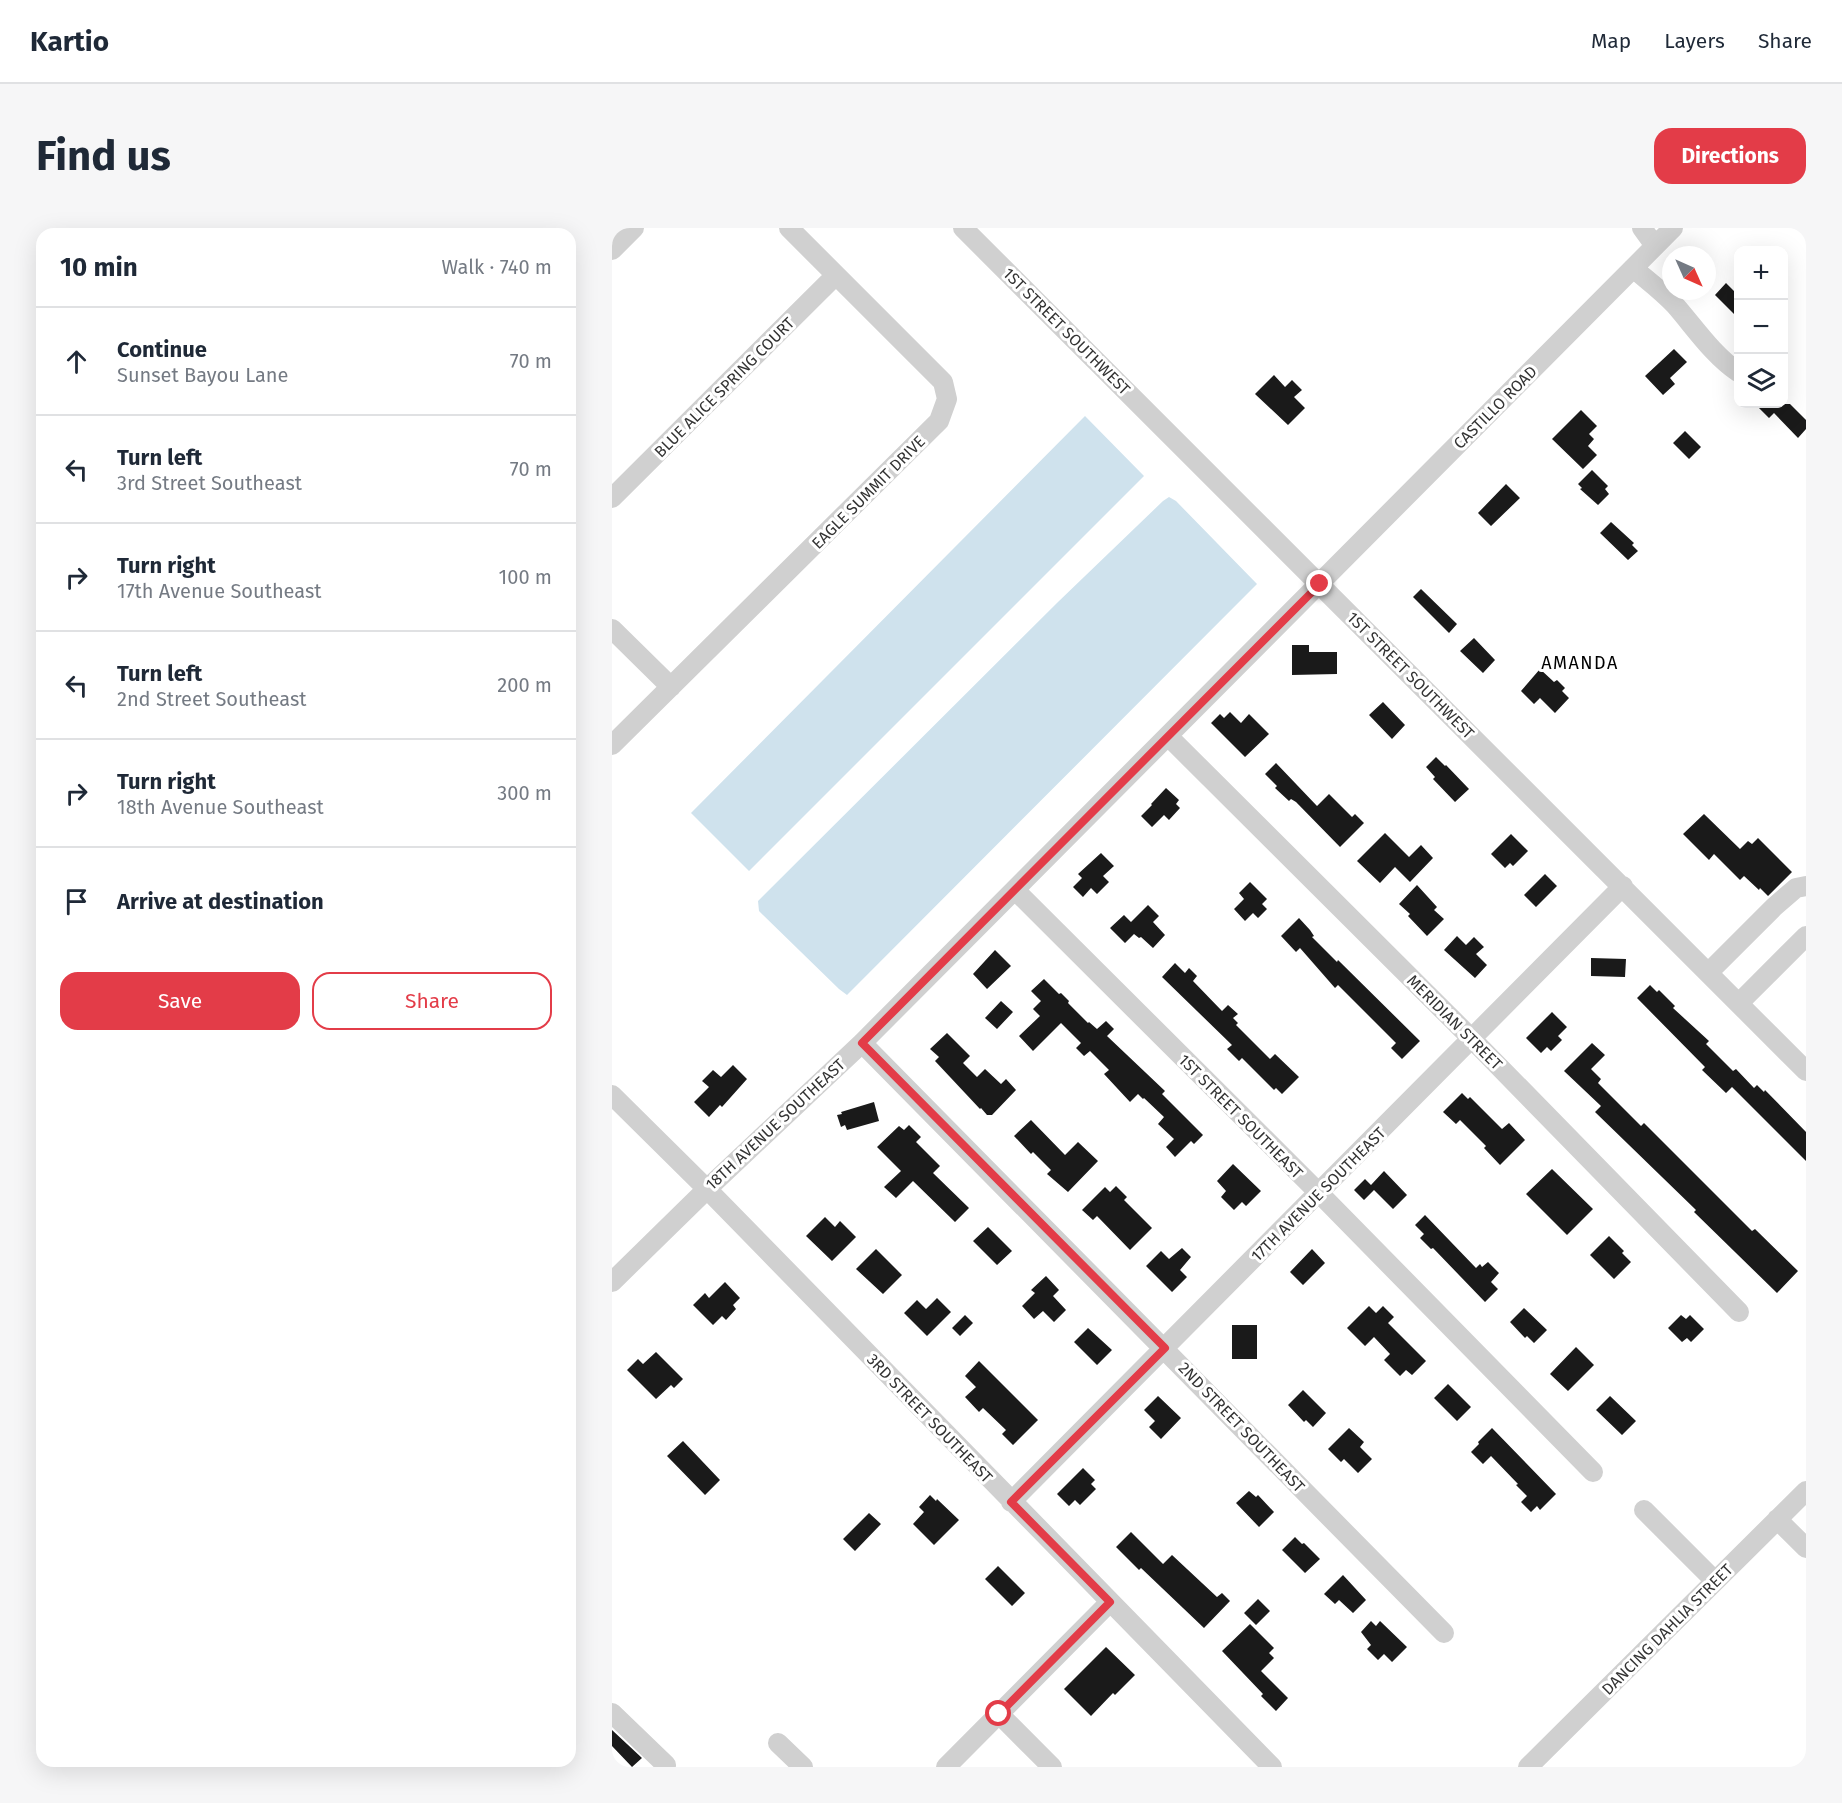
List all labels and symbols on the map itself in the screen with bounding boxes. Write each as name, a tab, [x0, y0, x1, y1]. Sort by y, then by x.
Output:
north arrow	[1662, 246, 1716, 300]
street label: 1ST STREET SOUTHWEST	[999, 264, 1135, 399]
street label: BLUE ALICE SPRING COURT	[650, 313, 799, 461]
street label: CASTILLO ROAD	[1450, 362, 1541, 453]
street label: EAGLE SUMMIT DRIVE	[808, 432, 929, 553]
route end	[1306, 570, 1332, 596]
street label: 1ST STREET SOUTHWEST	[1343, 608, 1479, 743]
district label: AMANDA	[1541, 652, 1619, 674]
street label: MERIDIAN STREET	[1403, 971, 1507, 1074]
street label: 1ST STREET SOUTHEAST	[1175, 1050, 1307, 1183]
street label: 18TH AVENUE SOUTHEAST	[702, 1054, 849, 1194]
street label: 17TH AVENUE SOUTHEAST	[1247, 1123, 1390, 1265]
street label: 3RD STREET SOUTHEAST	[863, 1350, 997, 1487]
street label: 2ND STREET SOUTHEAST	[1175, 1358, 1309, 1497]
street label: DANCING DAHLIA STREET	[1598, 1559, 1737, 1699]
route start	[985, 1700, 1011, 1726]

